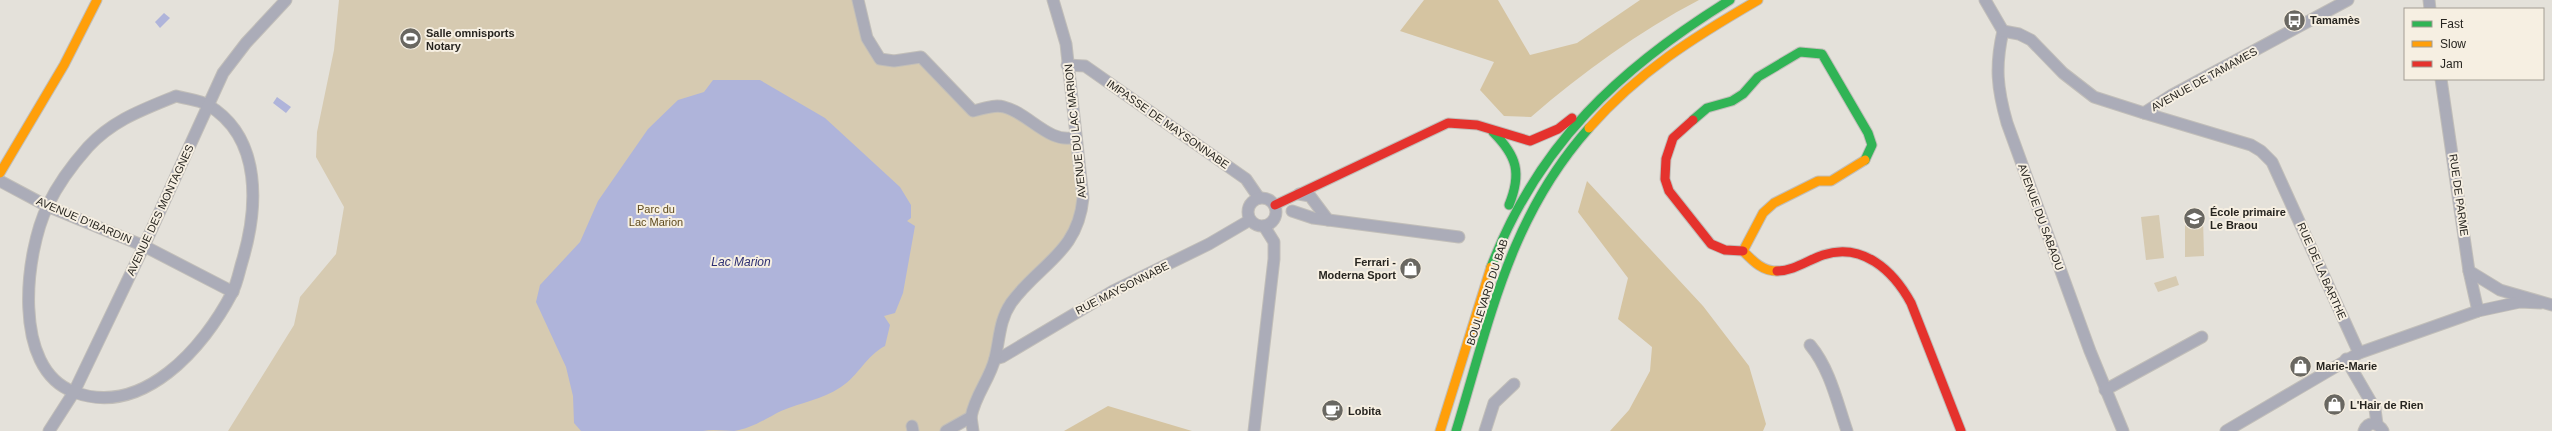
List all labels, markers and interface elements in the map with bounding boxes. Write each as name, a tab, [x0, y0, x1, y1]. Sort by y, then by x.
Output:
bus stop icon: Tamamès	[2282, 7, 2308, 33]
legend	[2404, 8, 2544, 80]
place label: Tamamès	[2310, 14, 2360, 26]
text: Fast	[2440, 17, 2464, 31]
sports icon: Salle omnisports Notary	[397, 26, 423, 52]
place label: Salle omnisports Notary	[426, 27, 515, 52]
text: Slow	[2440, 37, 2466, 51]
street label: AVENUE DE TAMAMES	[2149, 45, 2259, 113]
text: Jam	[2440, 57, 2463, 71]
street label: AVENUE DU LAC MARION	[1062, 63, 1088, 199]
street label: IMPASSE DE MAYSONNABE	[1105, 77, 1231, 171]
street label: AVENUE DES MONTAGNES	[124, 143, 196, 277]
street label: RUE DE PARME	[2447, 153, 2471, 237]
street label: AVENUE DU SABAOU	[2016, 162, 2066, 272]
street label: AVENUE D'IBARDIN	[35, 195, 133, 245]
park label: Parc du Lac Marion	[629, 203, 683, 228]
school or university icon: École primaire Le Braou	[2182, 205, 2208, 231]
place label: École primaire Le Braou	[2210, 206, 2286, 231]
street label: RUE DE LA BARTHE	[2295, 221, 2349, 321]
street label: BOULEVARD DU BAB	[1464, 237, 1510, 347]
water label: Lac Marion	[711, 255, 771, 269]
shop icon: Ferrari - Moderna Sport	[1398, 255, 1424, 281]
place label: Ferrari - Moderna Sport	[1318, 256, 1396, 281]
street label: RUE MAYSONNABE	[1073, 259, 1171, 317]
shop icon: Marie-Marie	[2288, 353, 2314, 379]
place label: Marie-Marie	[2316, 360, 2377, 372]
shop icon: L'Hair de Rien	[2321, 392, 2347, 418]
cafe icon: Lobita	[1320, 398, 1346, 424]
place label: L'Hair de Rien	[2350, 399, 2424, 411]
place label: Lobita	[1348, 405, 1382, 417]

